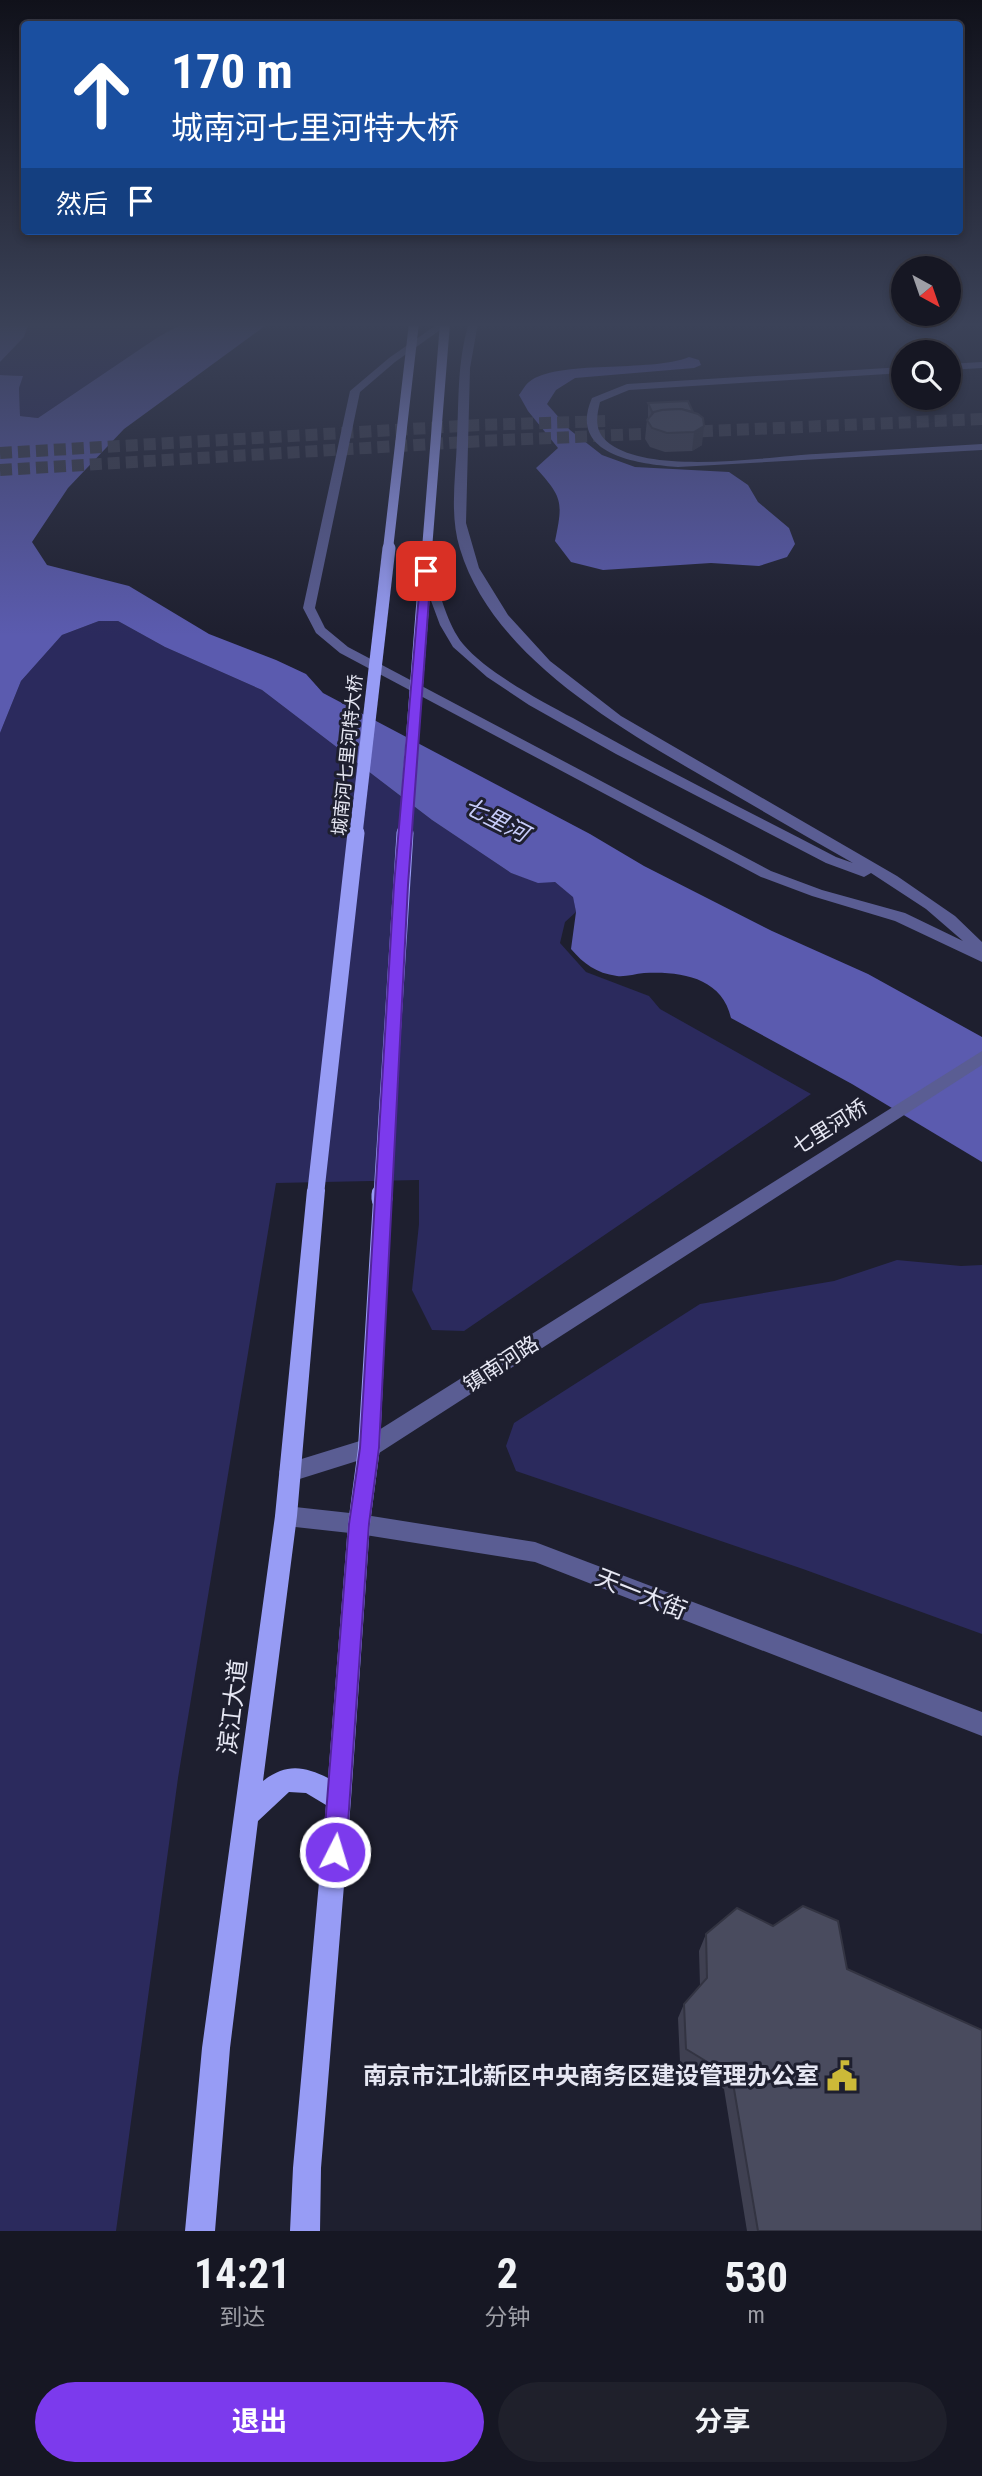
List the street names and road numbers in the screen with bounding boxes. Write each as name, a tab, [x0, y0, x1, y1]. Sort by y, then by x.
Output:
street label: 城南河七里河特大桥	[328, 673, 366, 837]
street label: 七里河桥	[788, 1095, 872, 1159]
street label: 镇南河路	[459, 1331, 543, 1397]
street label: 天一大街	[591, 1563, 691, 1625]
street label: 滨江大道	[213, 1658, 253, 1756]

